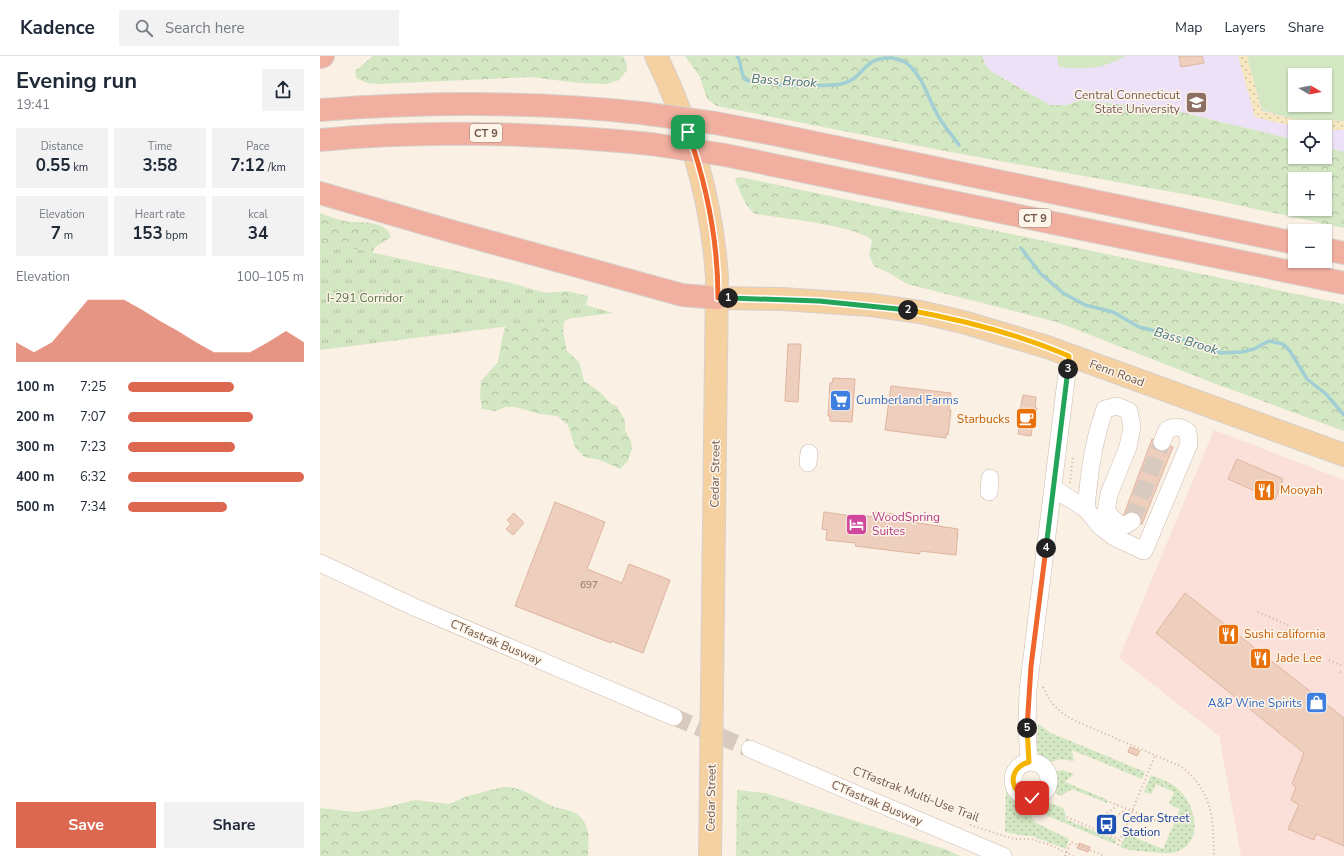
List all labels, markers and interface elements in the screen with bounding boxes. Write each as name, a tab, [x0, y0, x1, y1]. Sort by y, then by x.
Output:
search box	[119, 10, 399, 46]
text: Kadence	[20, 15, 95, 41]
icon: search	[133, 17, 155, 39]
text: Search here	[165, 18, 244, 38]
text: Map	[1175, 18, 1202, 37]
text: Layers	[1224, 18, 1266, 37]
text: Share	[1288, 18, 1324, 37]
text: Evening run	[16, 66, 137, 96]
north arrow	[1288, 68, 1332, 112]
map controls	[1288, 68, 1332, 268]
button: share	[262, 69, 304, 111]
water label: Bass Brook	[751, 70, 818, 92]
place label: Central Connecticut State University	[1074, 87, 1181, 117]
school or university icon: Central Connecticut State University	[1183, 89, 1209, 115]
text: 19:41	[16, 96, 50, 114]
pin	[671, 115, 705, 149]
button: locate	[1288, 120, 1332, 164]
icon: arrive	[677, 121, 699, 143]
road number: CT 9	[470, 124, 502, 142]
text: Distance	[41, 139, 83, 154]
text: Time	[148, 139, 172, 154]
text: Pace	[246, 139, 270, 154]
text: 0.55	[36, 154, 71, 177]
text: 3:58	[143, 154, 177, 177]
text: 7:12	[230, 154, 265, 177]
text: km	[71, 160, 88, 175]
text: /km	[265, 160, 286, 175]
button: +	[1288, 172, 1332, 216]
text: Elevation	[39, 207, 85, 222]
text: Heart rate	[135, 207, 185, 222]
text: kcal	[248, 207, 268, 222]
road number: CT 9	[1019, 209, 1051, 227]
text: 7	[51, 222, 61, 245]
text: 153	[132, 222, 163, 245]
text: 34	[248, 222, 268, 245]
button: −	[1288, 224, 1332, 268]
text: m	[61, 228, 73, 243]
text: bpm	[163, 228, 188, 243]
text: Elevation	[16, 268, 70, 286]
text: 100–105 m	[236, 268, 304, 286]
pin: 1	[718, 288, 738, 308]
park label: I-291 Corridor	[327, 290, 404, 306]
text: 1	[725, 290, 731, 305]
pin: 2	[898, 300, 918, 320]
text: 2	[905, 302, 911, 317]
water label: Bass Brook	[1152, 323, 1221, 359]
street label: Fenn Road	[1087, 356, 1147, 390]
pin: 3	[1058, 359, 1078, 379]
text: 3	[1065, 361, 1071, 376]
text: 100 m	[16, 378, 54, 396]
text: 7:25	[80, 378, 106, 396]
supermarket icon: Cumberland Farms	[828, 387, 854, 413]
place label: Cumberland Farms	[856, 392, 959, 408]
cafe icon: Starbucks	[1013, 406, 1039, 432]
text: 200 m	[16, 408, 54, 426]
text: 7:07	[80, 408, 106, 426]
place label: Starbucks	[957, 411, 1010, 427]
text: 300 m	[16, 438, 54, 456]
text: 7:23	[80, 438, 106, 456]
street label: Cedar Street	[706, 439, 724, 508]
text: 400 m	[16, 468, 54, 486]
text: 6:32	[80, 468, 106, 486]
restaurant icon: Mooyah	[1252, 477, 1278, 503]
place label: Mooyah	[1280, 482, 1323, 498]
text: 500 m	[16, 498, 54, 516]
text: 7:34	[80, 498, 106, 516]
place label: WoodSpring Suites	[872, 509, 940, 539]
hotel icon: WoodSpring Suites	[843, 511, 869, 537]
pin: 4	[1036, 538, 1056, 558]
text: 4	[1043, 540, 1049, 555]
house number: 697	[580, 578, 598, 592]
street label: CTfastrak Busway	[448, 616, 545, 669]
restaurant icon: Sushi california	[1216, 621, 1242, 647]
place label: Sushi california	[1244, 626, 1326, 642]
restaurant icon: Jade Lee	[1248, 645, 1274, 671]
place label: Jade Lee	[1275, 650, 1322, 666]
shop icon: A&P Wine Spirits	[1304, 690, 1330, 716]
place label: A&P Wine Spirits	[1208, 695, 1302, 711]
pin: 5	[1017, 718, 1037, 738]
text: 5	[1024, 720, 1030, 735]
street label: CTfastrak Multi-Use Trail	[850, 762, 982, 826]
street label: Cedar Street	[702, 763, 720, 832]
street label: CTfastrak Busway	[829, 777, 926, 830]
pin	[1015, 781, 1049, 815]
icon: check	[1021, 787, 1043, 809]
button: Save	[16, 802, 156, 848]
button: Share	[164, 802, 304, 848]
place label: Cedar Street Station	[1122, 810, 1190, 840]
bus stop icon: Cedar Street Station	[1094, 812, 1120, 838]

